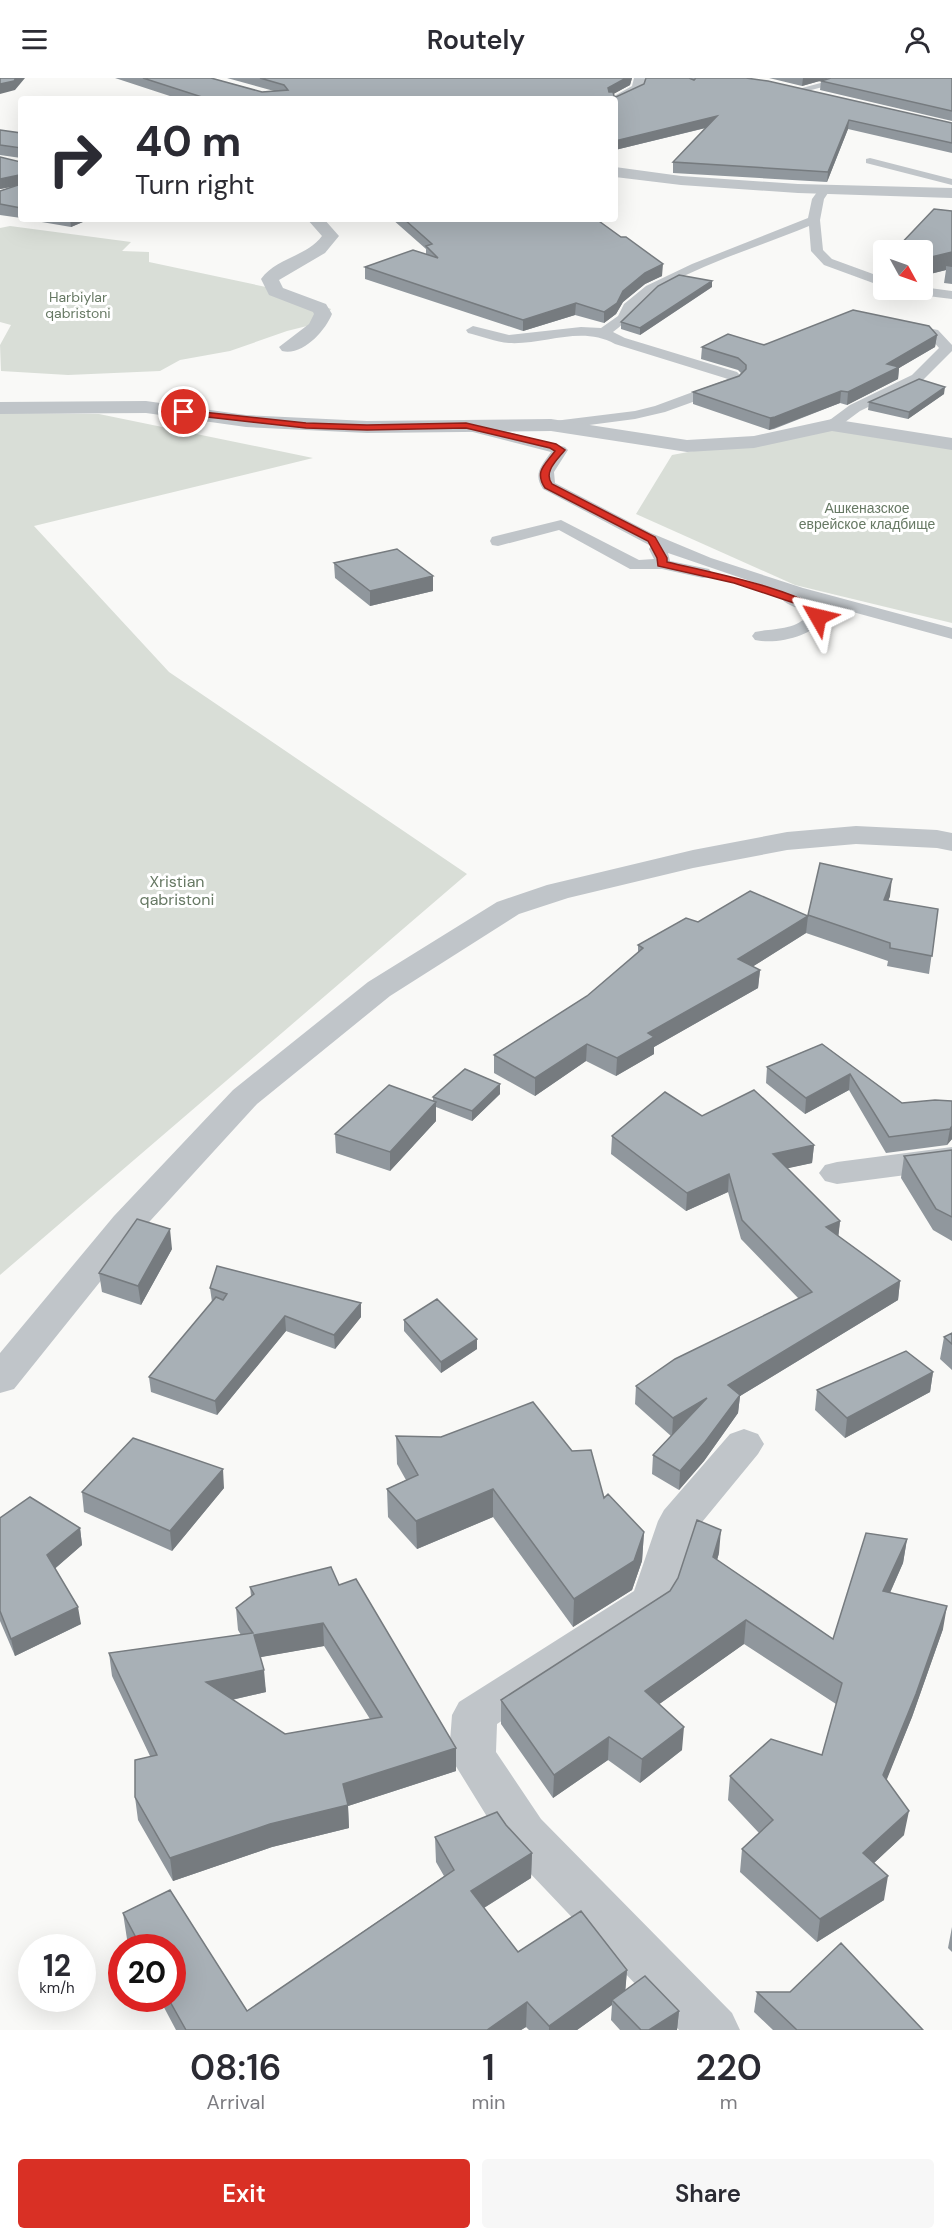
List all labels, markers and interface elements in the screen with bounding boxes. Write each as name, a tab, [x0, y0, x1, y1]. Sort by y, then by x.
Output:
text: Routely	[427, 22, 525, 57]
icon: menu	[18, 23, 51, 56]
icon: person	[901, 23, 934, 56]
text: 40 m	[135, 114, 241, 169]
icon: right	[36, 120, 114, 198]
text: Turn right	[135, 167, 255, 202]
north arrow	[873, 240, 933, 300]
map controls	[873, 240, 933, 300]
park label: Harbiylar qabristoni	[45, 288, 111, 322]
pin	[158, 386, 209, 437]
icon: arrive	[167, 395, 200, 428]
park label: Ашкеназское еврейское кладбище	[799, 499, 936, 533]
position arrow	[786, 585, 850, 649]
park label: Xristian qabristoni	[140, 871, 214, 910]
speed limit sign: 20	[108, 1934, 186, 2012]
text: 12	[43, 1946, 71, 1985]
text: km/h	[39, 1978, 75, 1998]
text: 08:16	[190, 2044, 282, 2091]
text: 1	[482, 2044, 495, 2091]
text: 220	[696, 2044, 762, 2091]
text: Arrival	[207, 2089, 265, 2115]
text: min	[471, 2089, 506, 2115]
text: m	[720, 2089, 738, 2115]
button: Exit	[18, 2159, 470, 2228]
button: Share	[482, 2159, 934, 2228]

